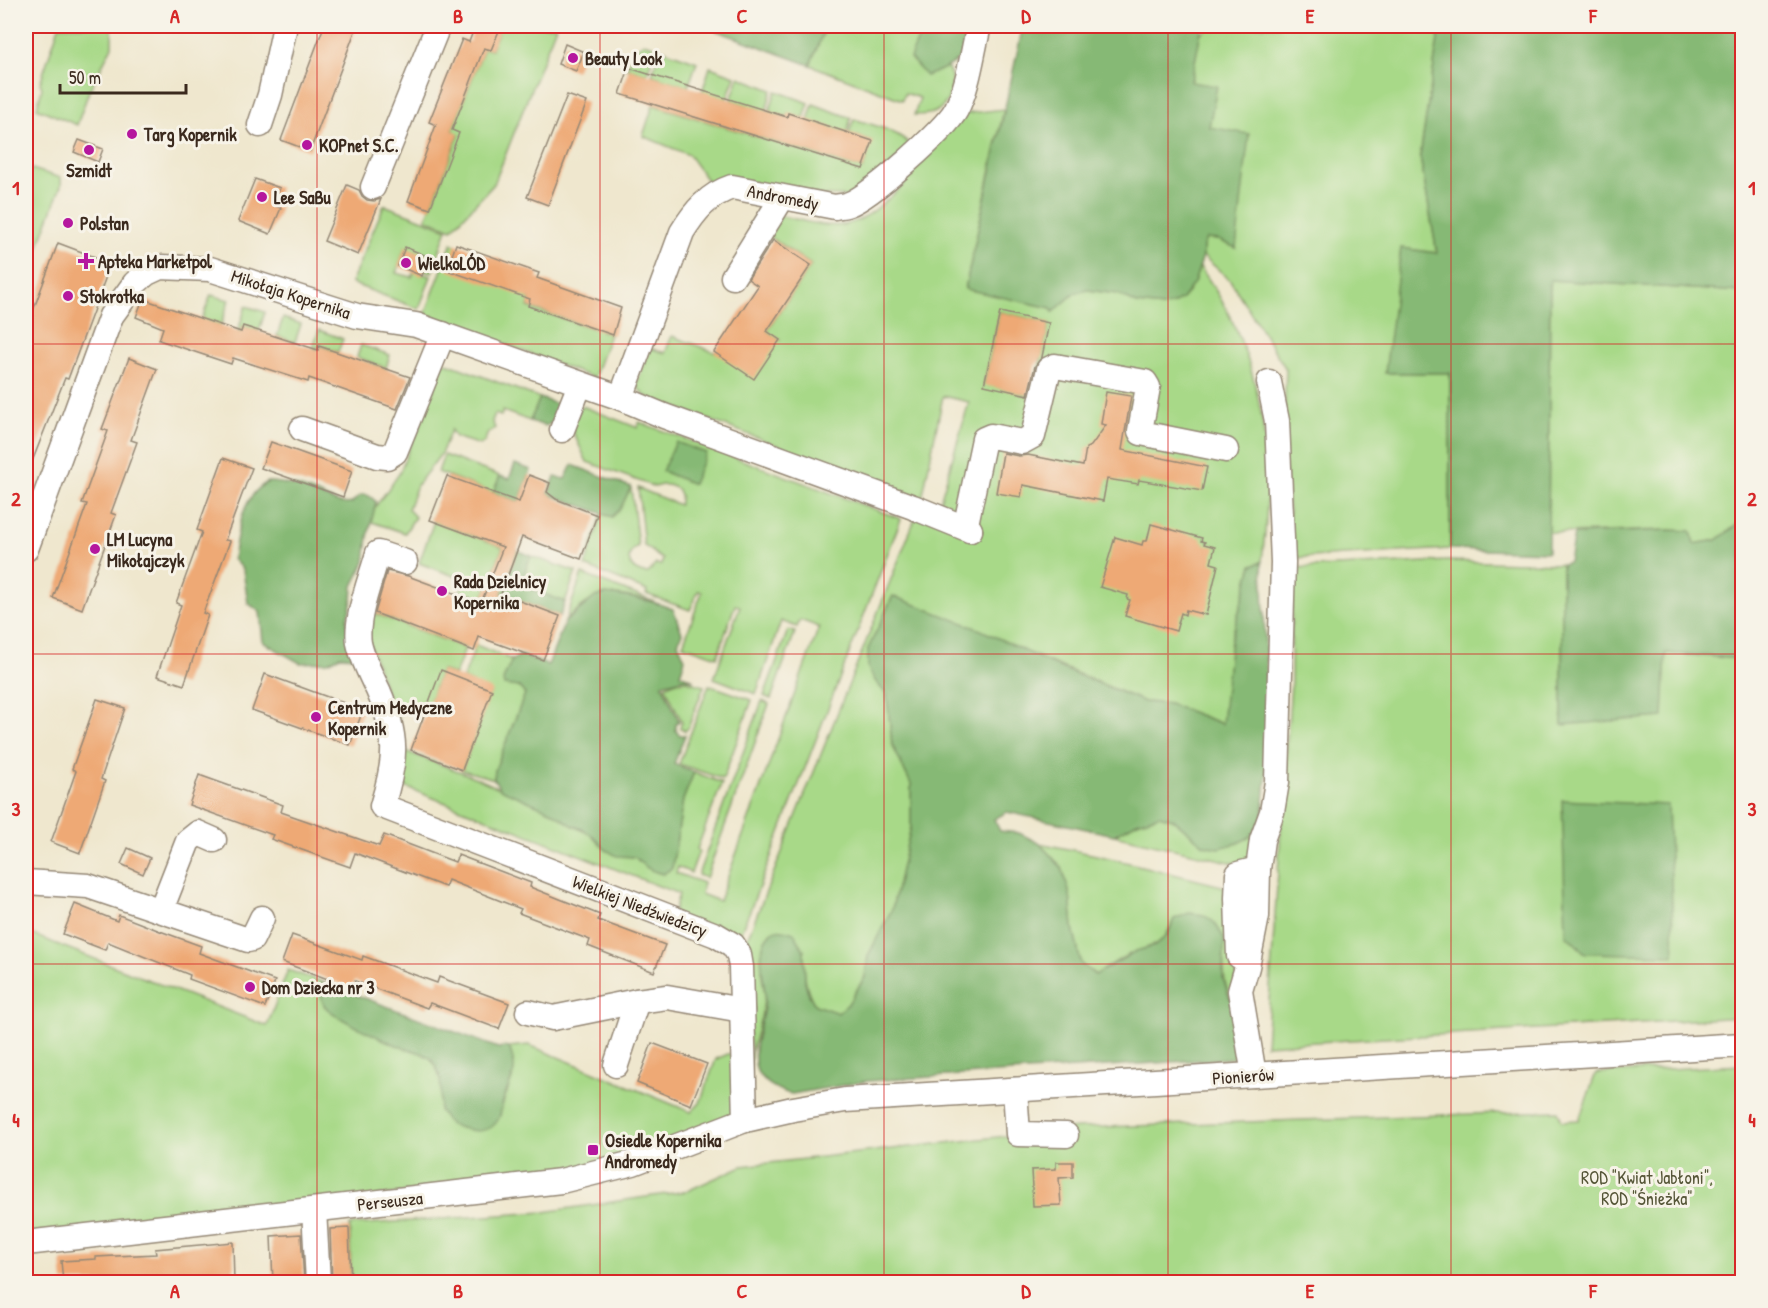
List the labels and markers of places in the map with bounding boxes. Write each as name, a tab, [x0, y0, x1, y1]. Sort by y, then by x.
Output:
place label: Beauty Look	[585, 46, 663, 72]
marker: Beauty Look	[566, 51, 580, 65]
place label: Targ Kopernik	[143, 122, 237, 148]
marker: Targ Kopernik	[125, 127, 139, 141]
place label: KOPnet S.C.	[319, 133, 399, 158]
marker: KOPnet S.C.	[300, 138, 314, 152]
marker: Szmidt	[82, 143, 96, 157]
place label: Szmidt	[66, 158, 113, 183]
place label: Lee SaBu	[274, 185, 332, 210]
marker: Lee SaBu	[255, 190, 269, 204]
place label: Polstan	[80, 211, 129, 236]
marker: Polstan	[61, 216, 75, 230]
place label: Apteka Marketpol	[98, 249, 213, 275]
place label: WielkoLÓD	[418, 251, 485, 276]
marker: Apteka Marketpol	[79, 254, 93, 268]
marker: WielkoLÓD	[399, 256, 413, 270]
place label: Stokrotka	[80, 284, 145, 309]
marker: Stokrotka	[61, 289, 75, 303]
place label: LM Lucyna Mikołajczyk	[107, 527, 185, 574]
marker: LM Lucyna Mikołajczyk	[88, 542, 102, 556]
place label: Rada Dzielnicy Kopernika	[454, 569, 547, 616]
marker: Rada Dzielnicy Kopernika	[435, 584, 449, 598]
place label: Centrum Medyczne Kopernik	[328, 695, 453, 742]
marker: Centrum Medyczne Kopernik	[309, 710, 323, 724]
place label: Dom Dziecka nr 3	[262, 975, 375, 1000]
marker: Dom Dziecka nr 3	[243, 980, 257, 994]
place label: Osiedle Kopernika Andromedy	[605, 1128, 722, 1175]
marker: Osiedle Kopernika Andromedy	[586, 1143, 600, 1157]

